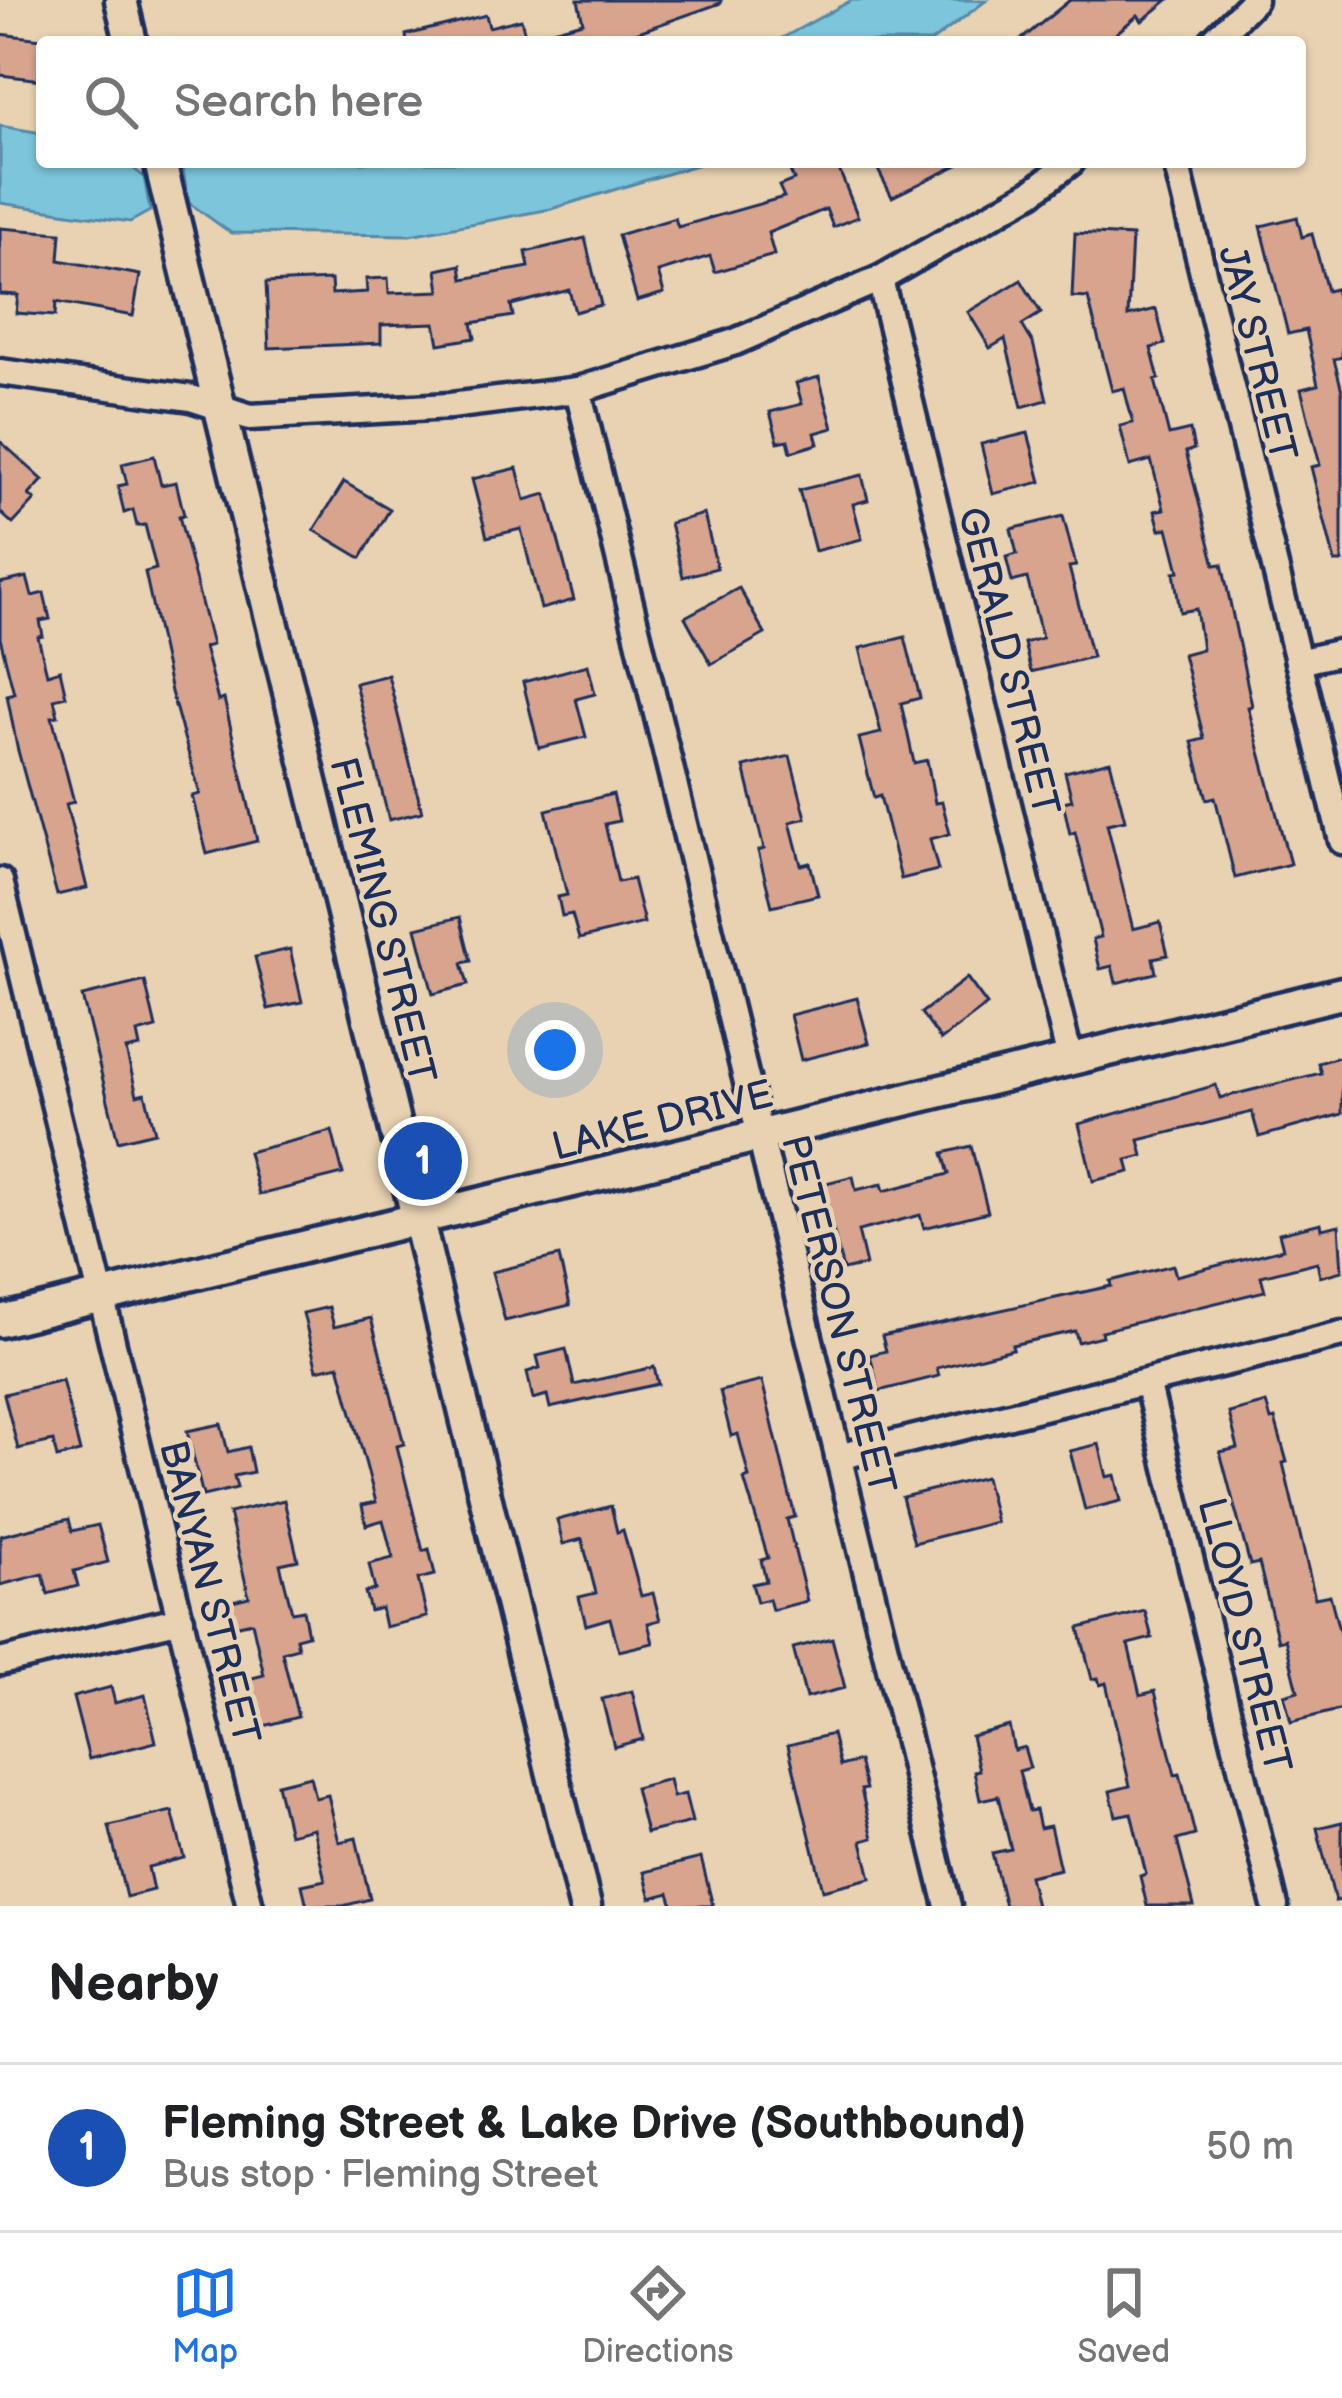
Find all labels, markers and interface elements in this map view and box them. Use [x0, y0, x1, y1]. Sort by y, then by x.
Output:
search box [36, 36, 1306, 168]
icon: search [78, 69, 144, 135]
text: Search here [174, 75, 423, 130]
street label: JAY STREET [1207, 241, 1306, 466]
street label: GERALD STREET [947, 503, 1069, 821]
street label: FLEMING STREET [318, 753, 445, 1089]
your location [525, 1020, 585, 1080]
street label: LAKE DRIVE [547, 1071, 778, 1172]
pin: 1 [384, 1116, 462, 1206]
street label: PETERSON STREET [770, 1130, 905, 1499]
street label: BANYAN STREET [148, 1436, 269, 1749]
street label: LLOYD STREET [1187, 1493, 1300, 1778]
text: Nearby [48, 1954, 219, 2015]
text: Fleming Street & Lake Drive (Southbound) [162, 2097, 1026, 2152]
text: 1 [79, 2124, 95, 2171]
text: 50 m [1206, 2124, 1294, 2171]
text: Bus stop · Fleming Street [162, 2152, 598, 2199]
tab: Map [172, 2260, 238, 2372]
tab: Directions [582, 2260, 734, 2372]
tab: Saved [1077, 2260, 1170, 2372]

